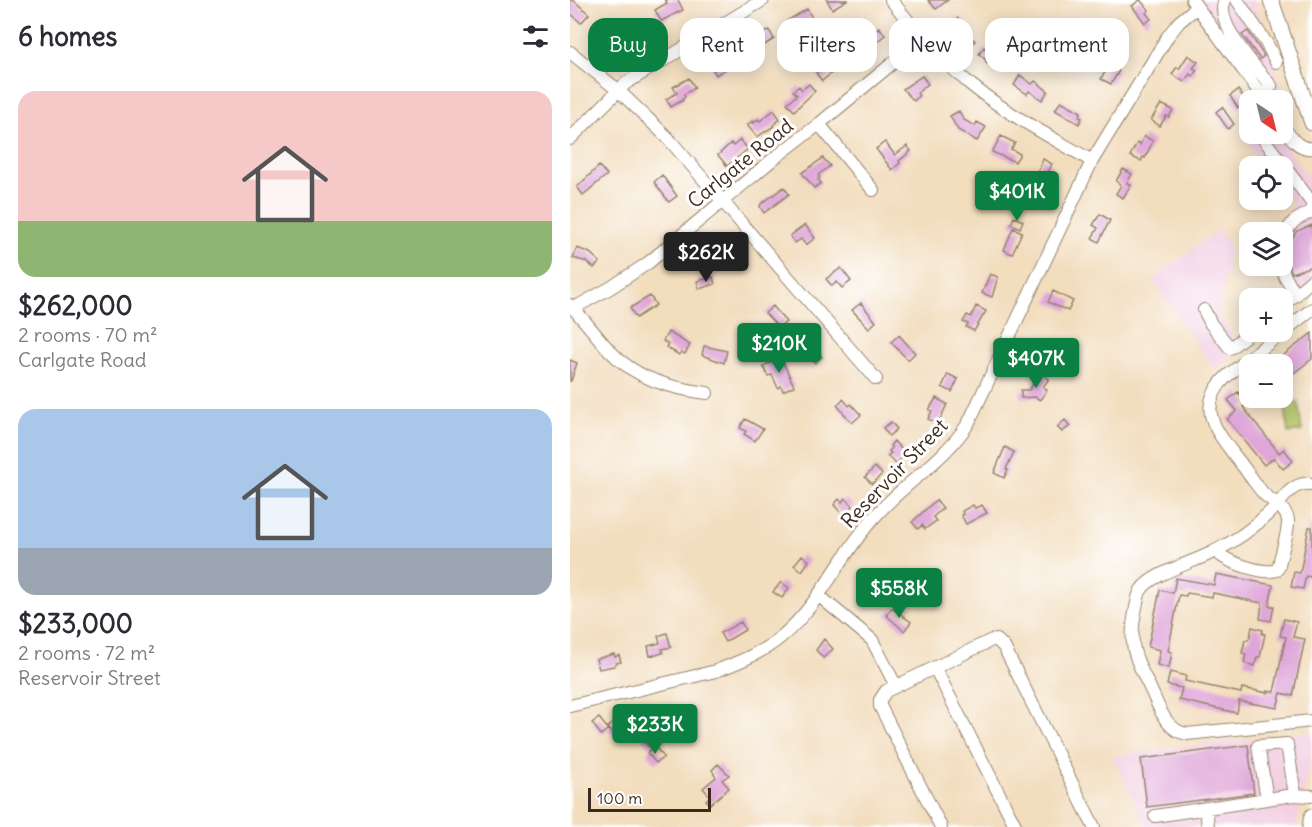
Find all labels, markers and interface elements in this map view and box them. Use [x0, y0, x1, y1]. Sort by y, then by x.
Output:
chip: Buy [588, 18, 668, 72]
chip: Rent [680, 18, 765, 72]
chip: Filters [777, 18, 877, 72]
chip: New [889, 18, 973, 72]
chip: Apartment [985, 18, 1129, 72]
text: 6 homes [18, 20, 117, 53]
icon: filters [519, 20, 552, 53]
north arrow [1239, 90, 1293, 144]
map controls [1239, 90, 1293, 408]
street label: Carlgate Road [682, 113, 798, 213]
icon: home [231, 130, 339, 238]
button: locate [1239, 156, 1293, 210]
pin: $401K [975, 171, 1059, 222]
text: $401K [989, 178, 1045, 203]
button: layers [1239, 222, 1293, 276]
pin: $262K [664, 232, 748, 283]
text: $262K [678, 239, 734, 264]
button: + [1239, 288, 1293, 342]
text: $262,000 [18, 289, 133, 322]
text: 2 rooms · 70 m² [18, 322, 158, 347]
pin: $210K [737, 323, 821, 374]
text: $210K [751, 330, 807, 355]
pin: $407K [994, 338, 1078, 389]
text: $407K [1007, 345, 1065, 370]
text: Carlgate Road [18, 347, 147, 372]
button: − [1239, 354, 1293, 408]
street label: Reservoir Street [835, 413, 953, 533]
icon: home [231, 448, 339, 556]
pin: $558K [857, 568, 941, 619]
text: $558K [870, 575, 928, 600]
text: $233,000 [18, 607, 133, 640]
text: 2 rooms · 72 m² [18, 640, 155, 665]
text: Reservoir Street [18, 665, 161, 690]
pin: $233K [613, 704, 697, 755]
text: $233K [626, 711, 684, 736]
scale bar [588, 785, 711, 812]
text: 100 m [597, 788, 642, 808]

